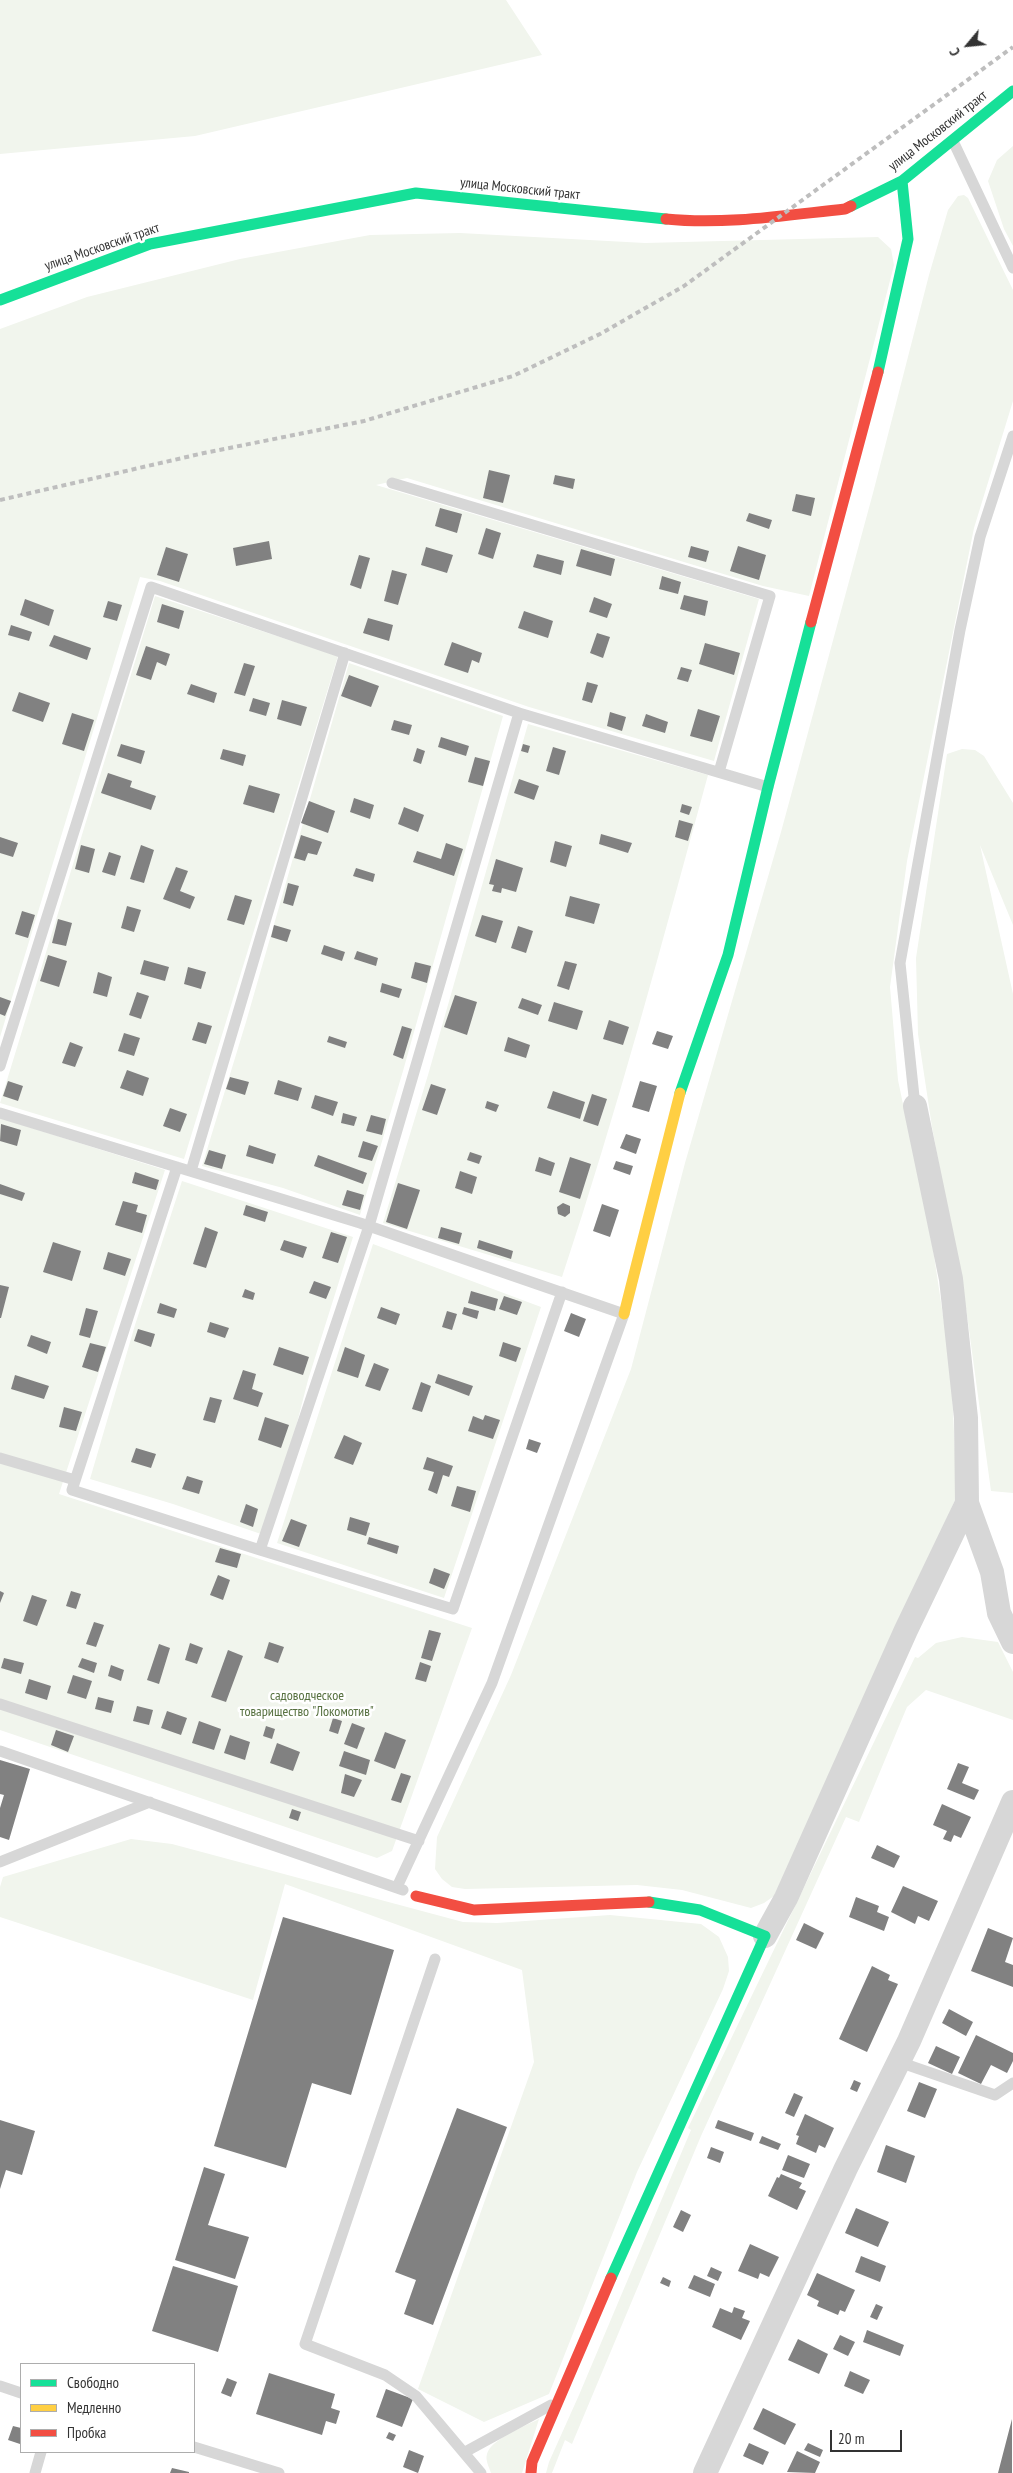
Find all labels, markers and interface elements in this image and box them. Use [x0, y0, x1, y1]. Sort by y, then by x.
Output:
north arrow [943, 20, 993, 70]
text: С [945, 45, 964, 59]
street label: улица Московский тракт [885, 87, 991, 175]
street label: улица Московский тракт [459, 174, 581, 204]
street label: улица Московский тракт [42, 219, 162, 275]
park label: садоводческое товарищество "Локомотив" [240, 1688, 374, 1720]
legend [20, 2363, 195, 2453]
text: Свободно [67, 2373, 119, 2392]
text: Медленно [67, 2398, 121, 2417]
scale bar [833, 2420, 906, 2452]
text: Пробка [67, 2423, 106, 2442]
text: 20 m [838, 2429, 864, 2448]

